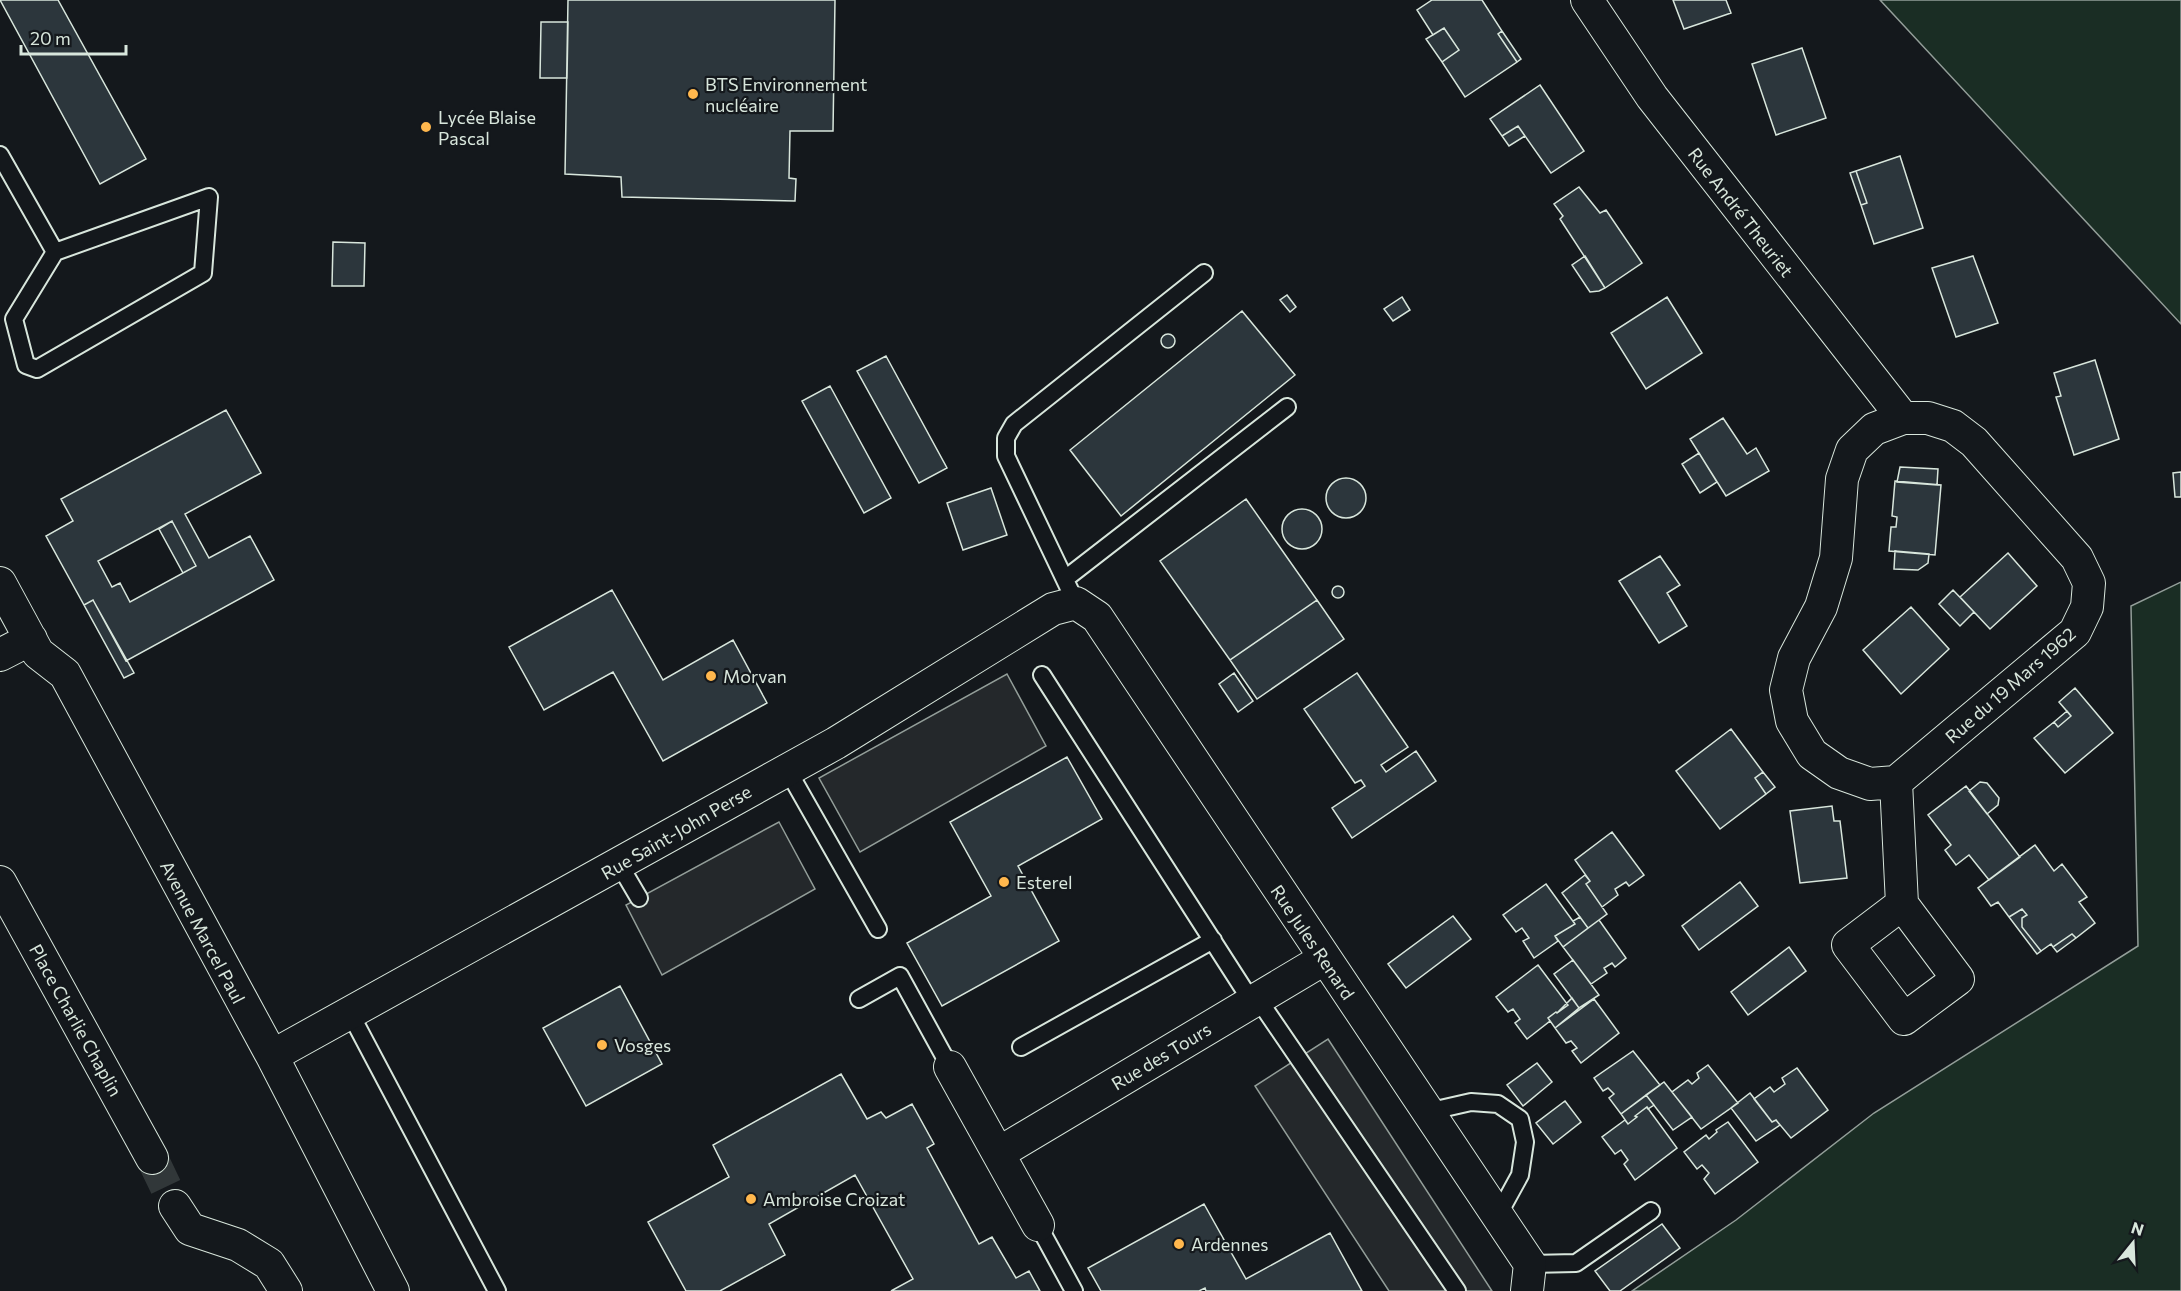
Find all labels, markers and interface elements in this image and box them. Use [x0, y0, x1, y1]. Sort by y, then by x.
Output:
scale bar [21, 18, 126, 56]
text: 20 m [30, 27, 71, 49]
place label: BTS Environnement nucléaire [705, 73, 867, 116]
marker: BTS Environnement nucléaire [686, 87, 700, 101]
place label: Lycée Blaise Pascal [438, 106, 536, 149]
marker: Lycée Blaise Pascal [419, 120, 433, 134]
street label: Rue André Theuriet [1684, 143, 1798, 281]
street label: Rue du 19 Mars 1962 [1940, 622, 2080, 748]
place label: Morvan [723, 665, 787, 687]
marker: Morvan [704, 669, 718, 683]
street label: Rue Saint-John Perse [597, 780, 755, 884]
street label: Avenue Marcel Paul [156, 857, 250, 1007]
place label: Esterel [1016, 871, 1072, 893]
marker: Esterel [997, 875, 1011, 889]
street label: Rue Jules Renard [1266, 880, 1360, 1004]
street label: Place Charlie Chaplin [25, 940, 127, 1100]
street label: Rue des Tours [1107, 1018, 1215, 1094]
place label: Vosges [614, 1034, 671, 1056]
marker: Vosges [595, 1038, 609, 1052]
place label: Ambroise Croizat [763, 1188, 906, 1210]
marker: Ambroise Croizat [744, 1192, 758, 1206]
north arrow [2103, 1213, 2163, 1273]
text: N [2129, 1217, 2146, 1239]
place label: Ardennes [1191, 1233, 1269, 1255]
marker: Ardennes [1172, 1237, 1186, 1251]

